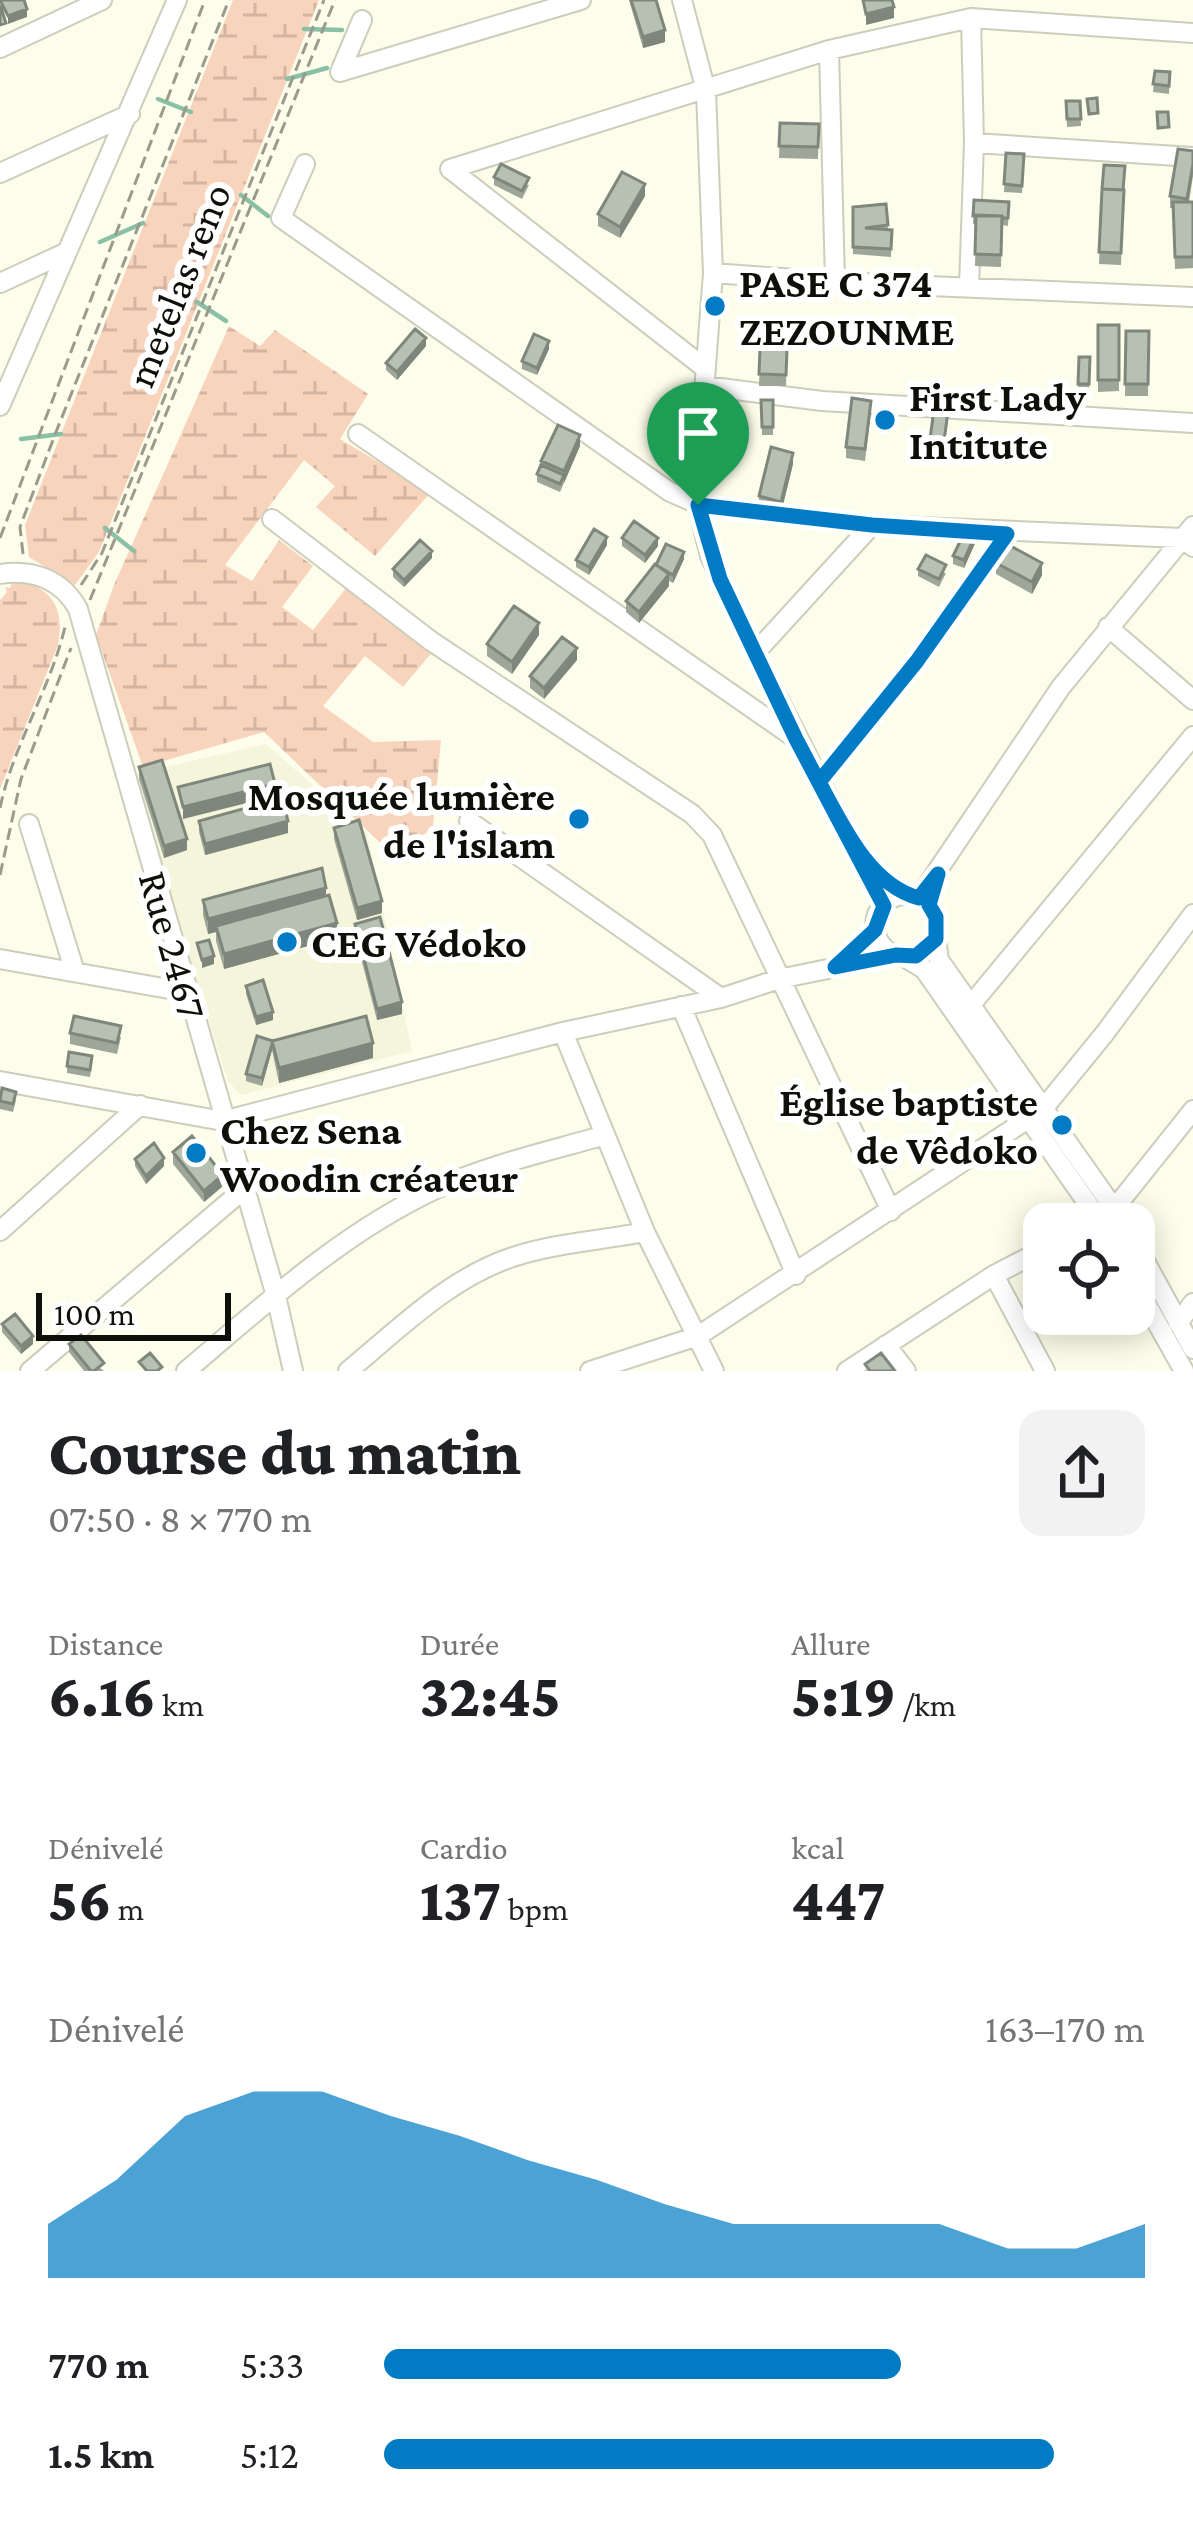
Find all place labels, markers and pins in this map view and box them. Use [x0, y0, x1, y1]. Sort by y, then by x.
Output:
place label: PASE C 374 ZEZOUNME [739, 259, 954, 354]
marker: PASE C 374 ZEZOUNME [702, 293, 728, 319]
place label: First Lady Intitute [909, 373, 1086, 468]
pin [647, 382, 749, 505]
marker: First Lady Intitute [872, 407, 898, 433]
place label: Mosquée lumière de l'islam [247, 772, 555, 867]
marker: Mosquée lumière de l'islam [566, 806, 592, 832]
place label: CEG Védoko [311, 919, 527, 966]
marker: CEG Védoko [274, 929, 300, 955]
place label: Église baptiste de Vêdoko [779, 1078, 1038, 1173]
place label: Chez Sena Woodin créateur [219, 1106, 518, 1201]
marker: Église baptiste de Vêdoko [1049, 1112, 1075, 1138]
marker: Chez Sena Woodin créateur [183, 1140, 209, 1166]

